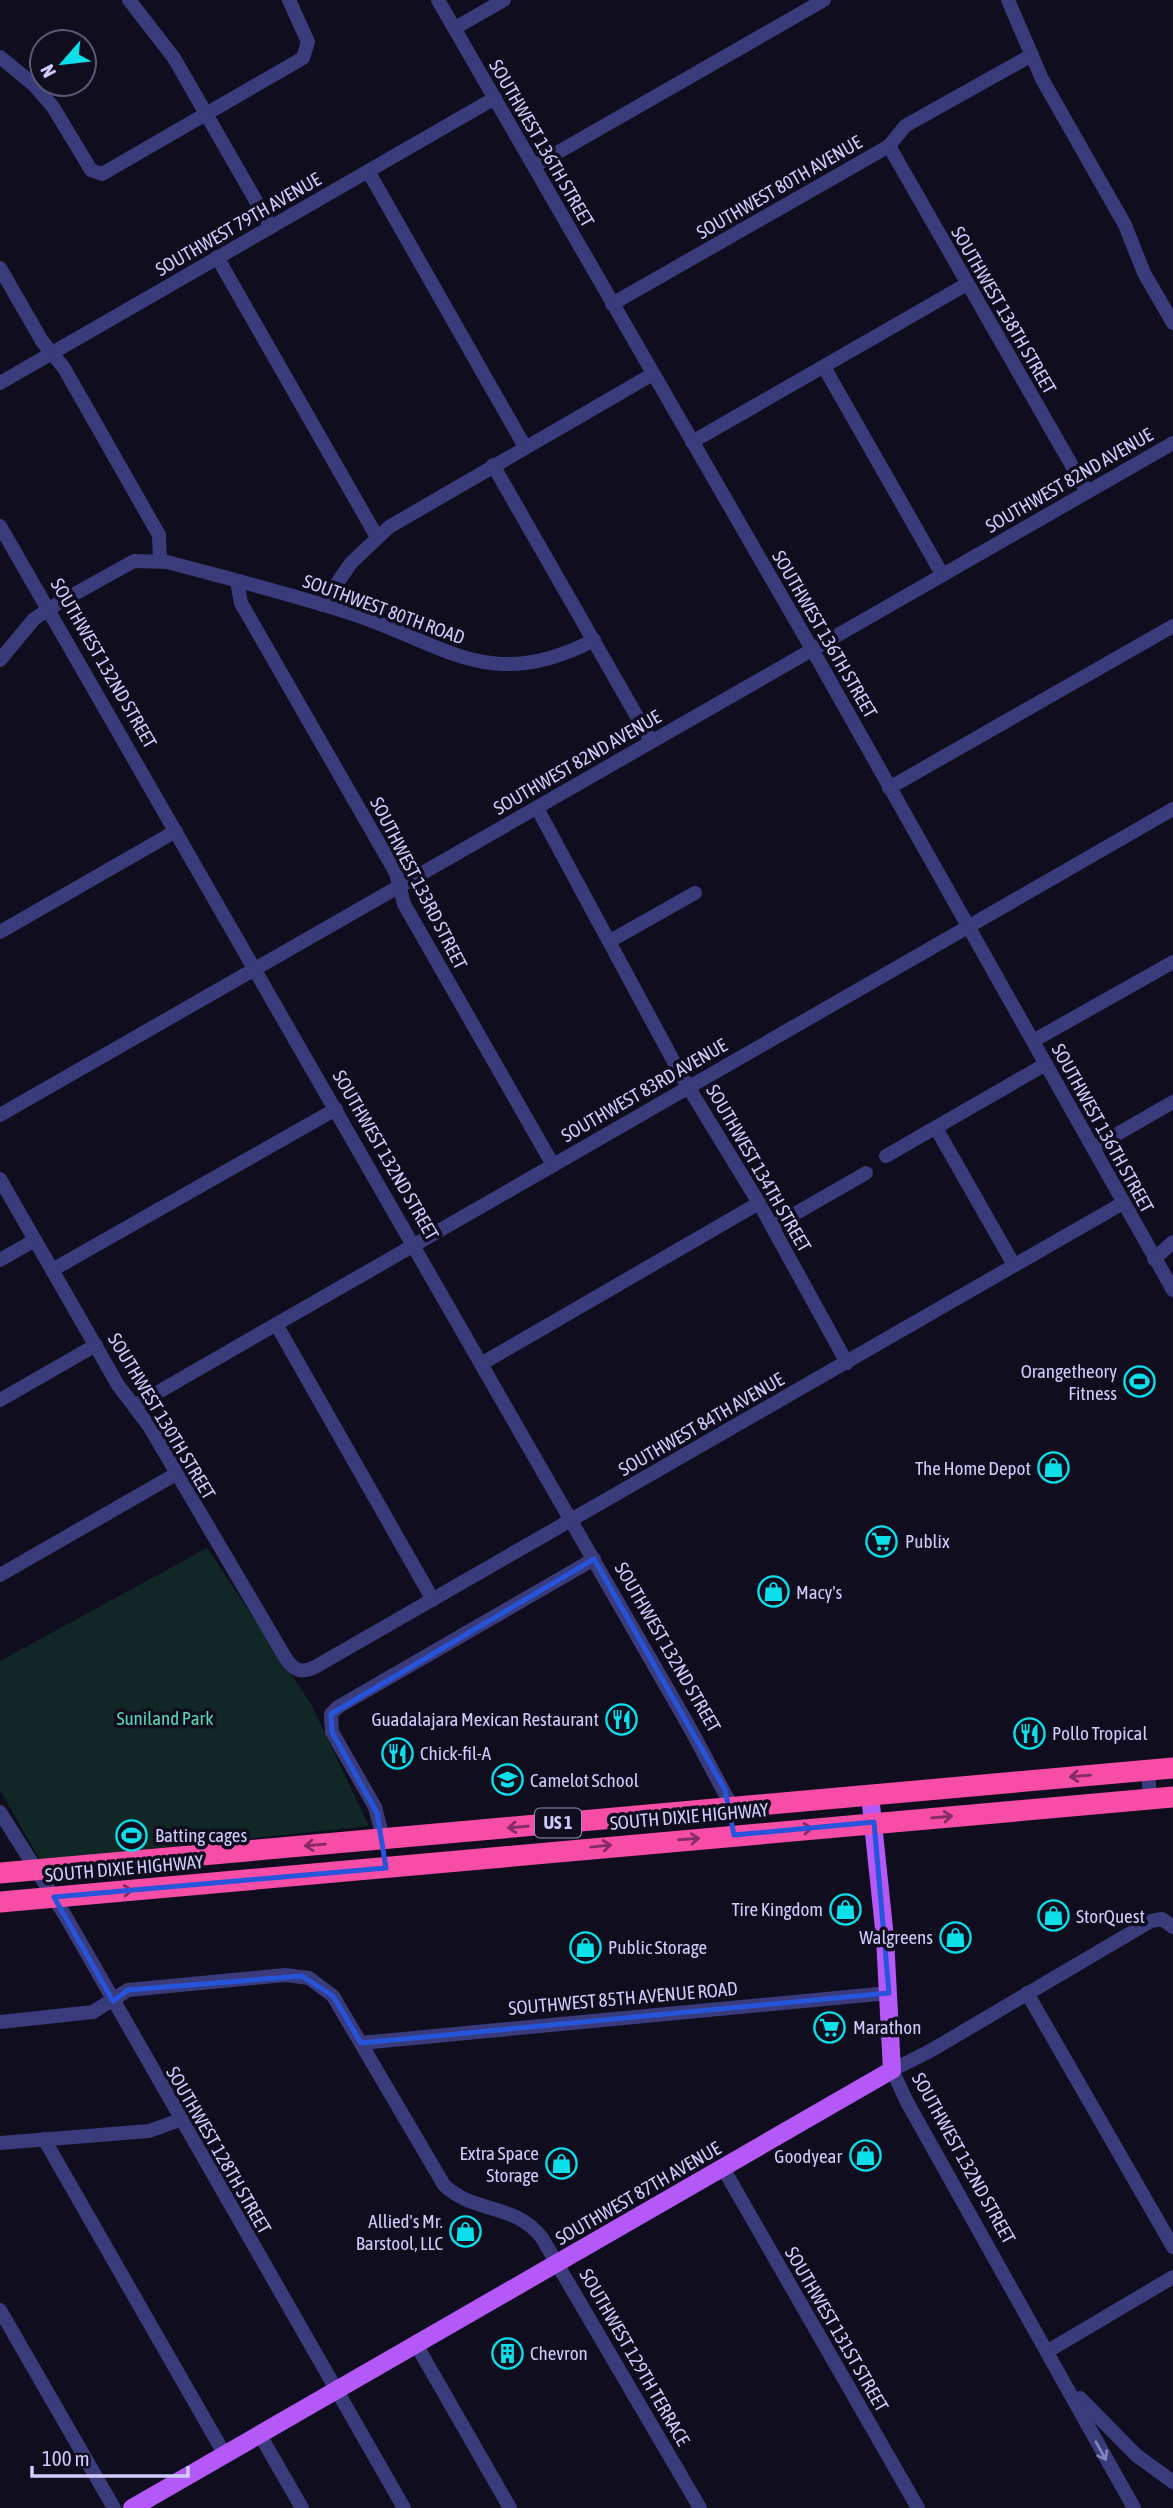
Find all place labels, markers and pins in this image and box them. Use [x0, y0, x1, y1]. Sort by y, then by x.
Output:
place label: Orangetheory Fitness [1021, 1360, 1117, 1404]
sports icon: Orangetheory Fitness [1123, 1365, 1157, 1399]
shop icon: The Home Depot [1037, 1451, 1071, 1485]
place label: The Home Depot [915, 1457, 1031, 1479]
supermarket icon: Publix [865, 1524, 899, 1558]
place label: Publix [905, 1530, 950, 1552]
shop icon: Macy's [756, 1575, 790, 1609]
place label: Macy's [796, 1581, 843, 1603]
restaurant icon: Guadalajara Mexican Restaurant [605, 1702, 639, 1736]
place label: Guadalajara Mexican Restaurant [371, 1708, 599, 1730]
restaurant icon: Pollo Tropical [1012, 1716, 1046, 1750]
place label: Pollo Tropical [1052, 1722, 1147, 1744]
restaurant icon: Chick-fil-A [380, 1736, 414, 1770]
place label: Chick-fil-A [420, 1742, 492, 1764]
school or university icon: Camelot School [490, 1763, 524, 1797]
place label: Camelot School [530, 1769, 639, 1791]
sports icon: Batting cages [115, 1818, 149, 1852]
place label: Batting cages [155, 1824, 247, 1846]
shop icon: Tire Kingdom [829, 1892, 863, 1926]
place label: Tire Kingdom [732, 1898, 823, 1920]
shop icon: StorQuest [1036, 1899, 1070, 1933]
place label: StorQuest [1076, 1905, 1145, 1927]
shop icon: Walgreens [939, 1920, 973, 1954]
place label: Walgreens [859, 1926, 933, 1948]
shop icon: Public Storage [568, 1930, 602, 1964]
place label: Public Storage [608, 1936, 707, 1958]
supermarket icon: Marathon [813, 2010, 847, 2044]
place label: Marathon [853, 2016, 921, 2038]
shop icon: Goodyear [848, 2139, 882, 2173]
place label: Extra Space Storage [460, 2142, 539, 2186]
place label: Goodyear [774, 2145, 842, 2167]
shop icon: Extra Space Storage [545, 2147, 579, 2181]
place label: Allied's Mr. Barstool, LLC [356, 2210, 443, 2254]
shop icon: Allied's Mr. Barstool, LLC [449, 2215, 483, 2249]
building icon: Chevron [490, 2336, 524, 2370]
place label: Chevron [530, 2342, 588, 2364]

